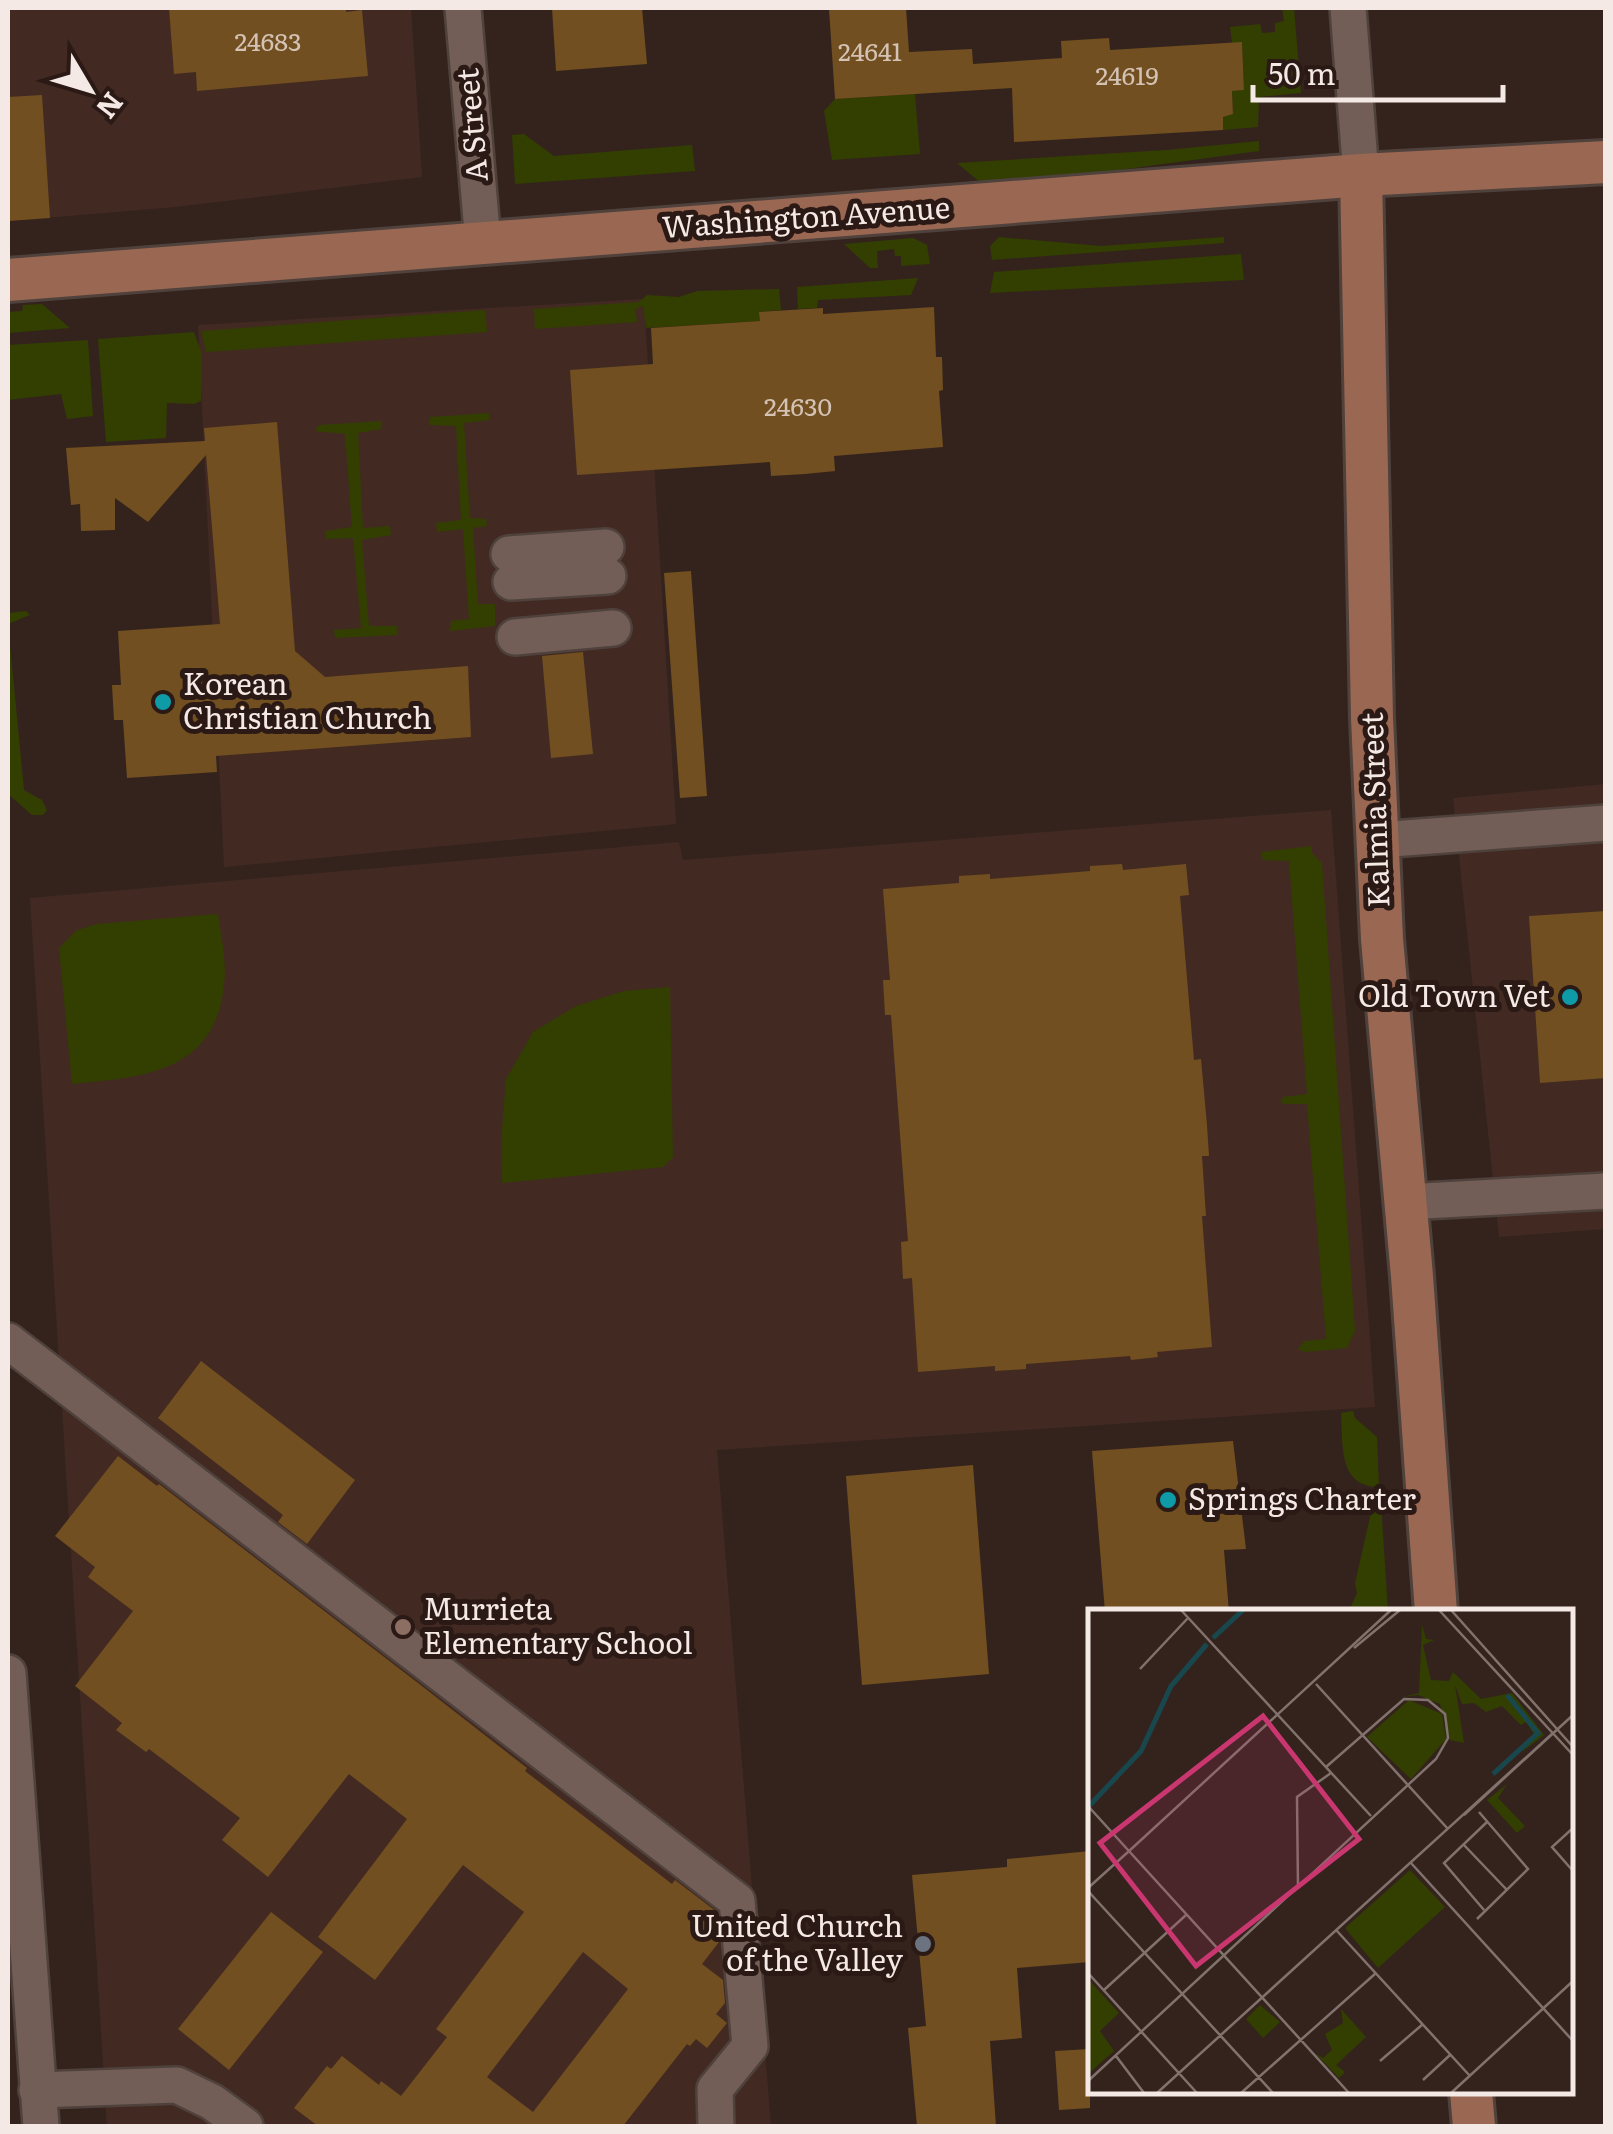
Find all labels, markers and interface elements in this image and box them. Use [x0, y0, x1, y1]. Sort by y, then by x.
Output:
house number: 24683 [234, 22, 302, 59]
house number: 24641 [838, 32, 902, 69]
north arrow [40, 40, 140, 140]
scale bar [1253, 40, 1503, 102]
text: 50 m [1268, 50, 1336, 94]
house number: 24619 [1095, 56, 1159, 93]
street label: A Street [443, 67, 497, 184]
text: N [87, 84, 135, 129]
street label: Washington Avenue [660, 183, 951, 247]
house number: 24630 [764, 387, 832, 424]
place label: Korean Christian Church [183, 660, 432, 738]
marker: Korean Christian Church [152, 691, 174, 713]
street label: Kalmia Street [1348, 712, 1398, 908]
place label: Old Town Vet [1358, 972, 1550, 1016]
marker: Old Town Vet [1559, 986, 1581, 1008]
place label: Springs Charter [1188, 1475, 1416, 1519]
marker: Springs Charter [1157, 1489, 1179, 1511]
place label: Murrieta Elementary School [423, 1585, 692, 1663]
inset map [1088, 1609, 1573, 2094]
marker: Murrieta Elementary School [392, 1616, 414, 1638]
place label: United Church of the Valley [691, 1902, 904, 1980]
marker: United Church of the Valley [912, 1933, 934, 1955]

